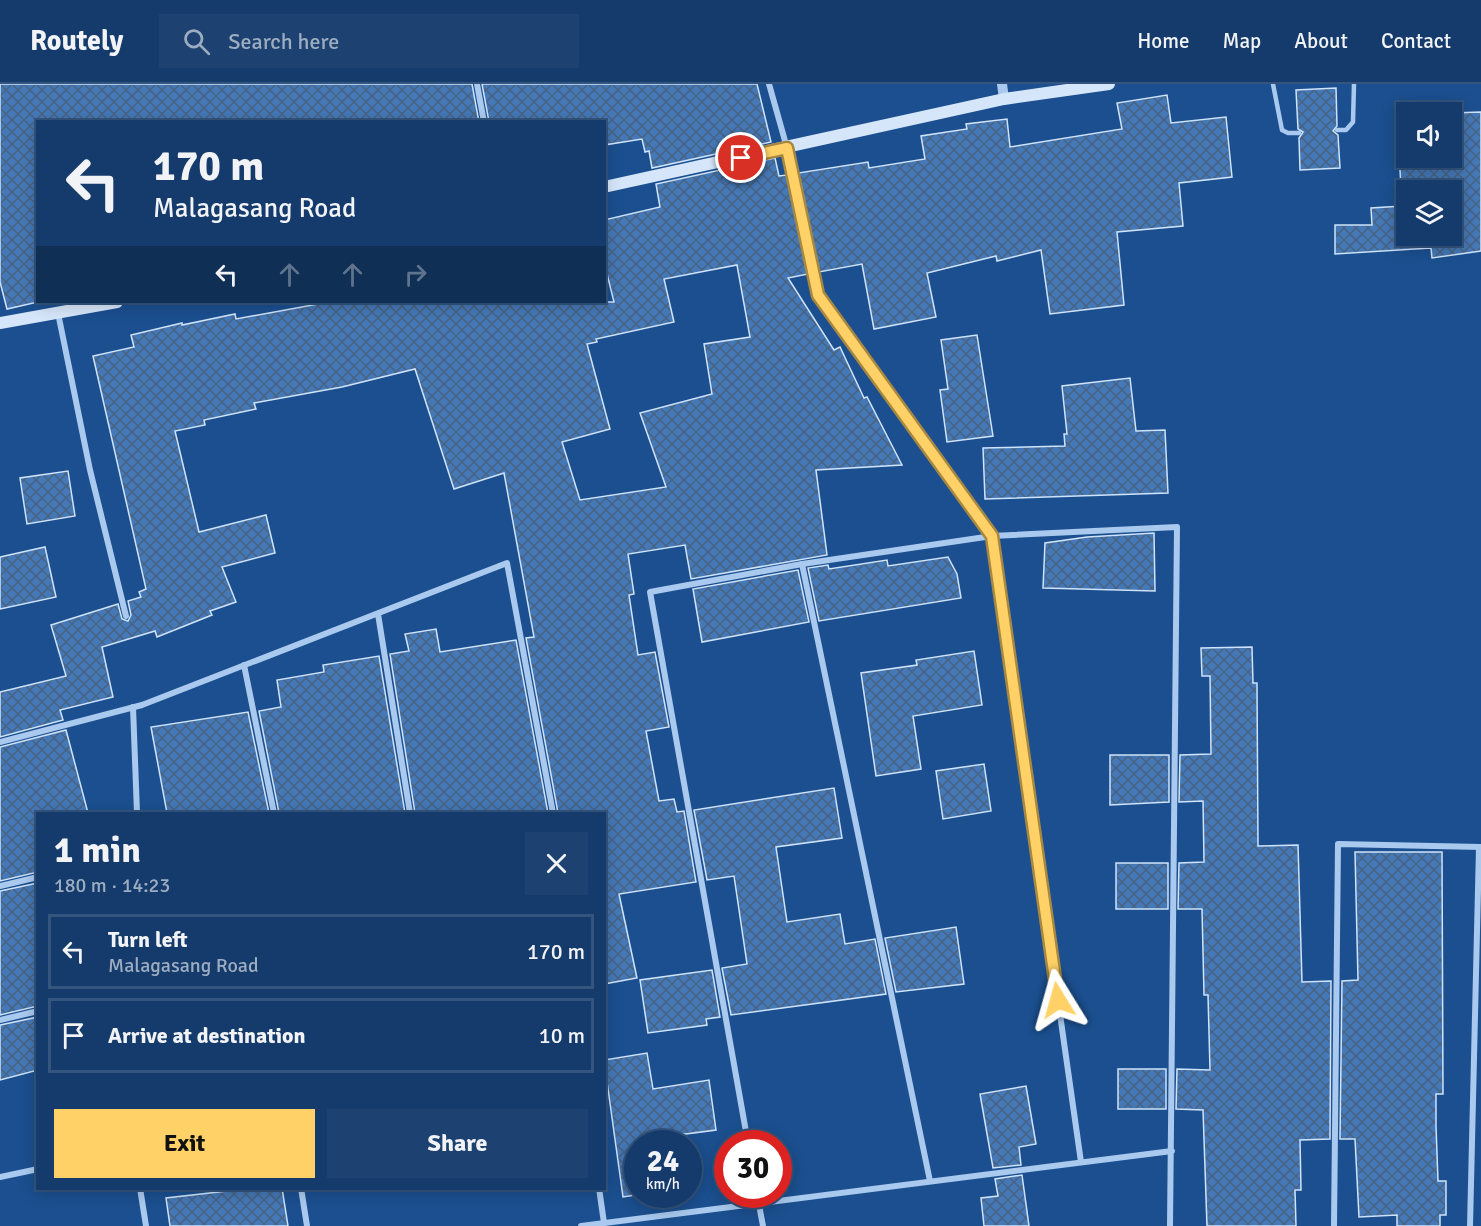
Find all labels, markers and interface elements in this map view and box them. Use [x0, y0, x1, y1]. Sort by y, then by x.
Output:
search box [159, 14, 579, 68]
text: Routely [30, 24, 123, 58]
icon: search [180, 25, 213, 58]
text: Search here [228, 28, 339, 55]
text: Home [1137, 28, 1190, 54]
text: Map [1223, 28, 1261, 54]
text: About [1294, 28, 1348, 54]
text: Contact [1381, 28, 1451, 54]
map controls [1396, 102, 1462, 246]
button: sound [1396, 102, 1462, 168]
pin [715, 132, 766, 183]
text: 170 m [153, 141, 264, 192]
icon: arrive [724, 141, 757, 174]
icon: left [54, 144, 132, 222]
button: layers [1396, 180, 1462, 246]
text: Malagasang Road [153, 192, 356, 225]
icon: left [210, 258, 243, 291]
icon: ahead [273, 258, 306, 291]
icon: ahead [336, 258, 369, 291]
icon: right [399, 258, 432, 291]
text: 1 min [54, 828, 141, 873]
button: close [525, 832, 588, 895]
text: 180 m · 14:23 [54, 873, 170, 898]
text: Turn left [108, 926, 188, 953]
icon: left [57, 935, 90, 968]
text: 170 m [527, 938, 585, 965]
text: Malagasang Road [108, 953, 259, 978]
position arrow [1026, 968, 1090, 1032]
icon: arrive [57, 1019, 90, 1052]
text: Arrive at destination [108, 1022, 305, 1049]
text: 10 m [539, 1022, 585, 1049]
button: Exit [54, 1109, 315, 1178]
button: Share [327, 1109, 588, 1178]
speed limit sign: 30 [714, 1130, 792, 1208]
text: 24 [647, 1143, 679, 1180]
text: km/h [646, 1175, 680, 1193]

